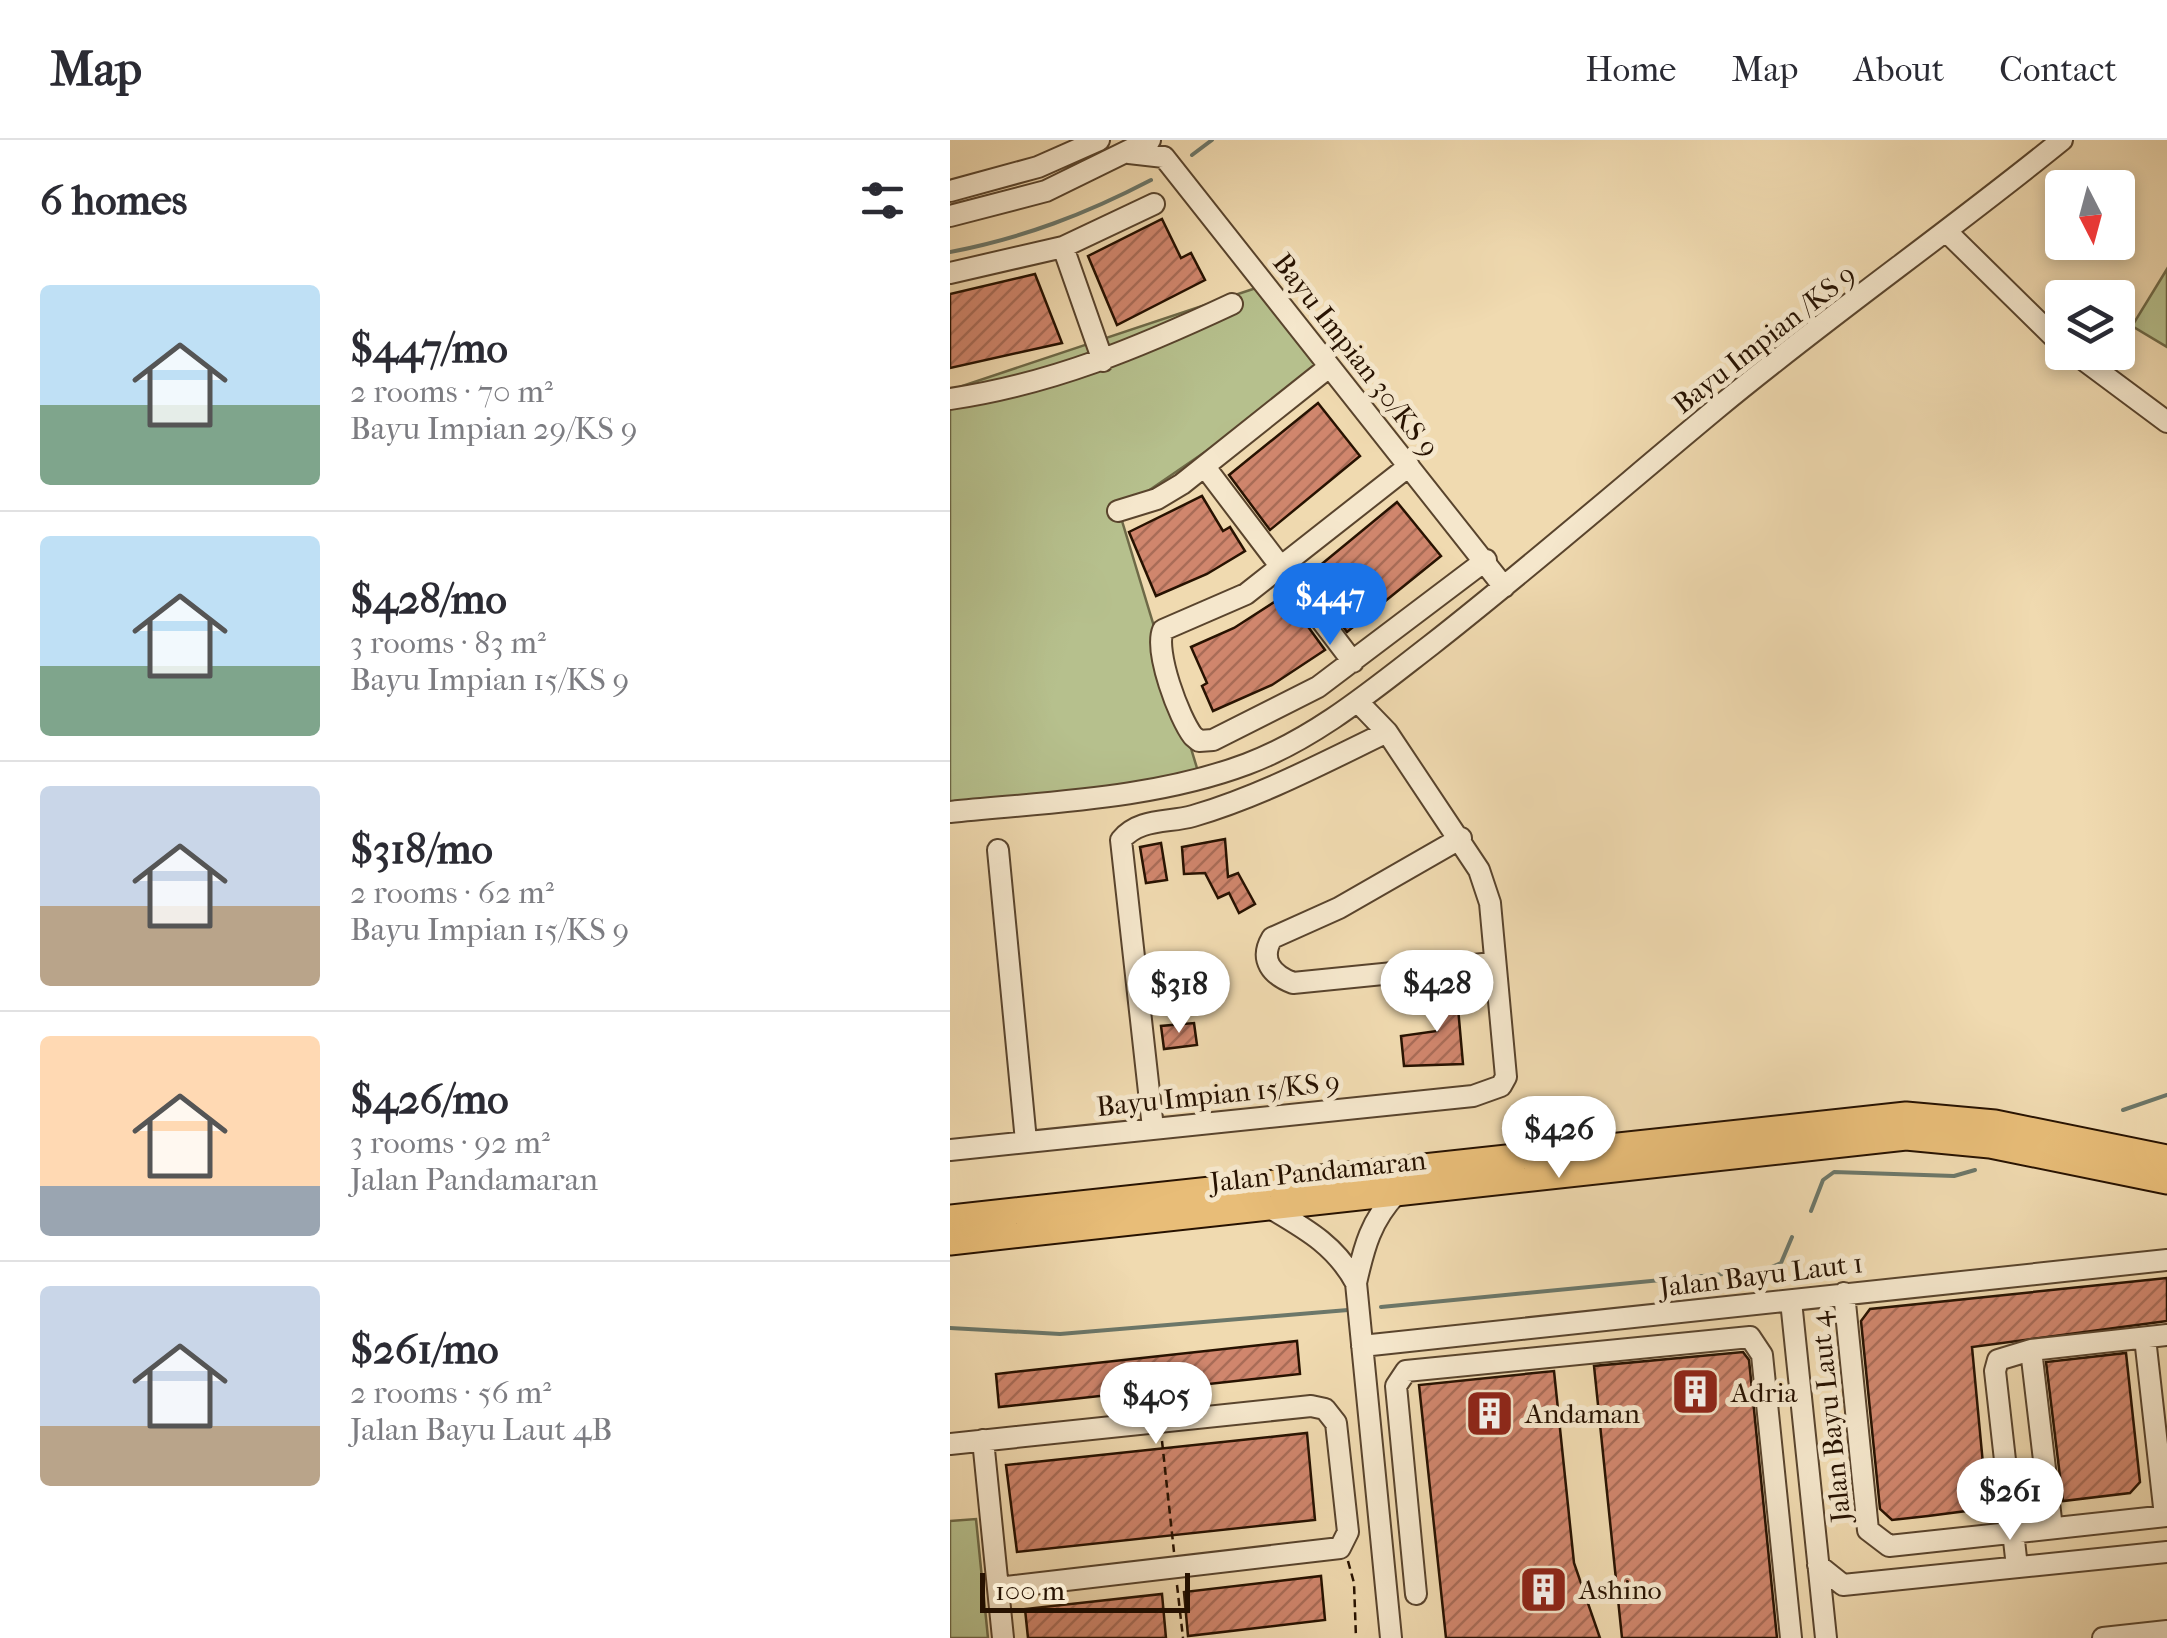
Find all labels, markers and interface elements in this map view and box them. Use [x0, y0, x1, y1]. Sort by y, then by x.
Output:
text: Map [50, 41, 142, 97]
text: Home [1585, 49, 1676, 90]
text: Map [1731, 49, 1799, 90]
text: About [1854, 49, 1944, 90]
text: Contact [1999, 49, 2117, 90]
north arrow [2045, 170, 2135, 260]
map controls [2045, 170, 2135, 370]
icon: filters [855, 173, 910, 228]
text: 6 homes [40, 176, 187, 225]
street label: Bayu Impian 30/KS 9 [1266, 247, 1446, 463]
street label: Bayu Impian /KS 9 [1666, 258, 1862, 420]
button: layers [2045, 280, 2135, 370]
text: $447/mo [350, 324, 508, 373]
icon: home [120, 325, 240, 445]
text: 2 rooms · 70 m² [350, 373, 553, 410]
text: Bayu Impian 29/KS 9 [350, 410, 637, 447]
pin: $447 [1271, 563, 1389, 648]
text: $428/mo [350, 575, 507, 624]
icon: home [120, 576, 240, 696]
text: $447 [1295, 577, 1365, 614]
text: 3 rooms · 83 m² [350, 624, 546, 661]
text: Bayu Impian 15/KS 9 [350, 661, 629, 698]
text: $318/mo [350, 825, 493, 874]
icon: home [120, 826, 240, 946]
text: 2 rooms · 62 m² [350, 874, 554, 911]
text: Bayu Impian 15/KS 9 [350, 911, 629, 948]
pin: $428 [1378, 950, 1496, 1035]
pin: $318 [1120, 951, 1238, 1036]
text: $428 [1402, 964, 1472, 1001]
text: $318 [1150, 965, 1208, 1002]
street label: Bayu Impian 15/KS 9 [1095, 1065, 1341, 1123]
text: $426/mo [350, 1075, 509, 1124]
icon: home [120, 1076, 240, 1196]
pin: $426 [1500, 1096, 1618, 1181]
text: $426 [1524, 1110, 1594, 1147]
text: 3 rooms · 92 m² [350, 1124, 550, 1161]
street label: Jalan Pandamaran [1206, 1143, 1428, 1199]
text: Jalan Pandamaran [350, 1161, 598, 1198]
street label: Jalan Bayu Laut 1 [1655, 1246, 1865, 1304]
street label: Jalan Bayu Laut 4 [1802, 1309, 1858, 1526]
text: $261/mo [350, 1325, 499, 1374]
icon: home [120, 1326, 240, 1446]
pin: $405 [1097, 1362, 1215, 1447]
building icon: Adria [1670, 1366, 1722, 1418]
text: 2 rooms · 56 m² [350, 1374, 551, 1411]
text: $405 [1122, 1376, 1190, 1413]
place label: Adria [1730, 1376, 1799, 1409]
building icon: Andaman [1464, 1387, 1516, 1439]
place label: Andaman [1524, 1397, 1640, 1430]
text: Jalan Bayu Laut 4B [350, 1411, 612, 1448]
pin: $261 [1951, 1458, 2069, 1543]
text: $261 [1979, 1472, 2041, 1509]
building icon: Ashino [1518, 1563, 1570, 1615]
scale bar [980, 1568, 1190, 1612]
place label: Ashino [1578, 1573, 1662, 1606]
text: 100 m [995, 1574, 1065, 1607]

